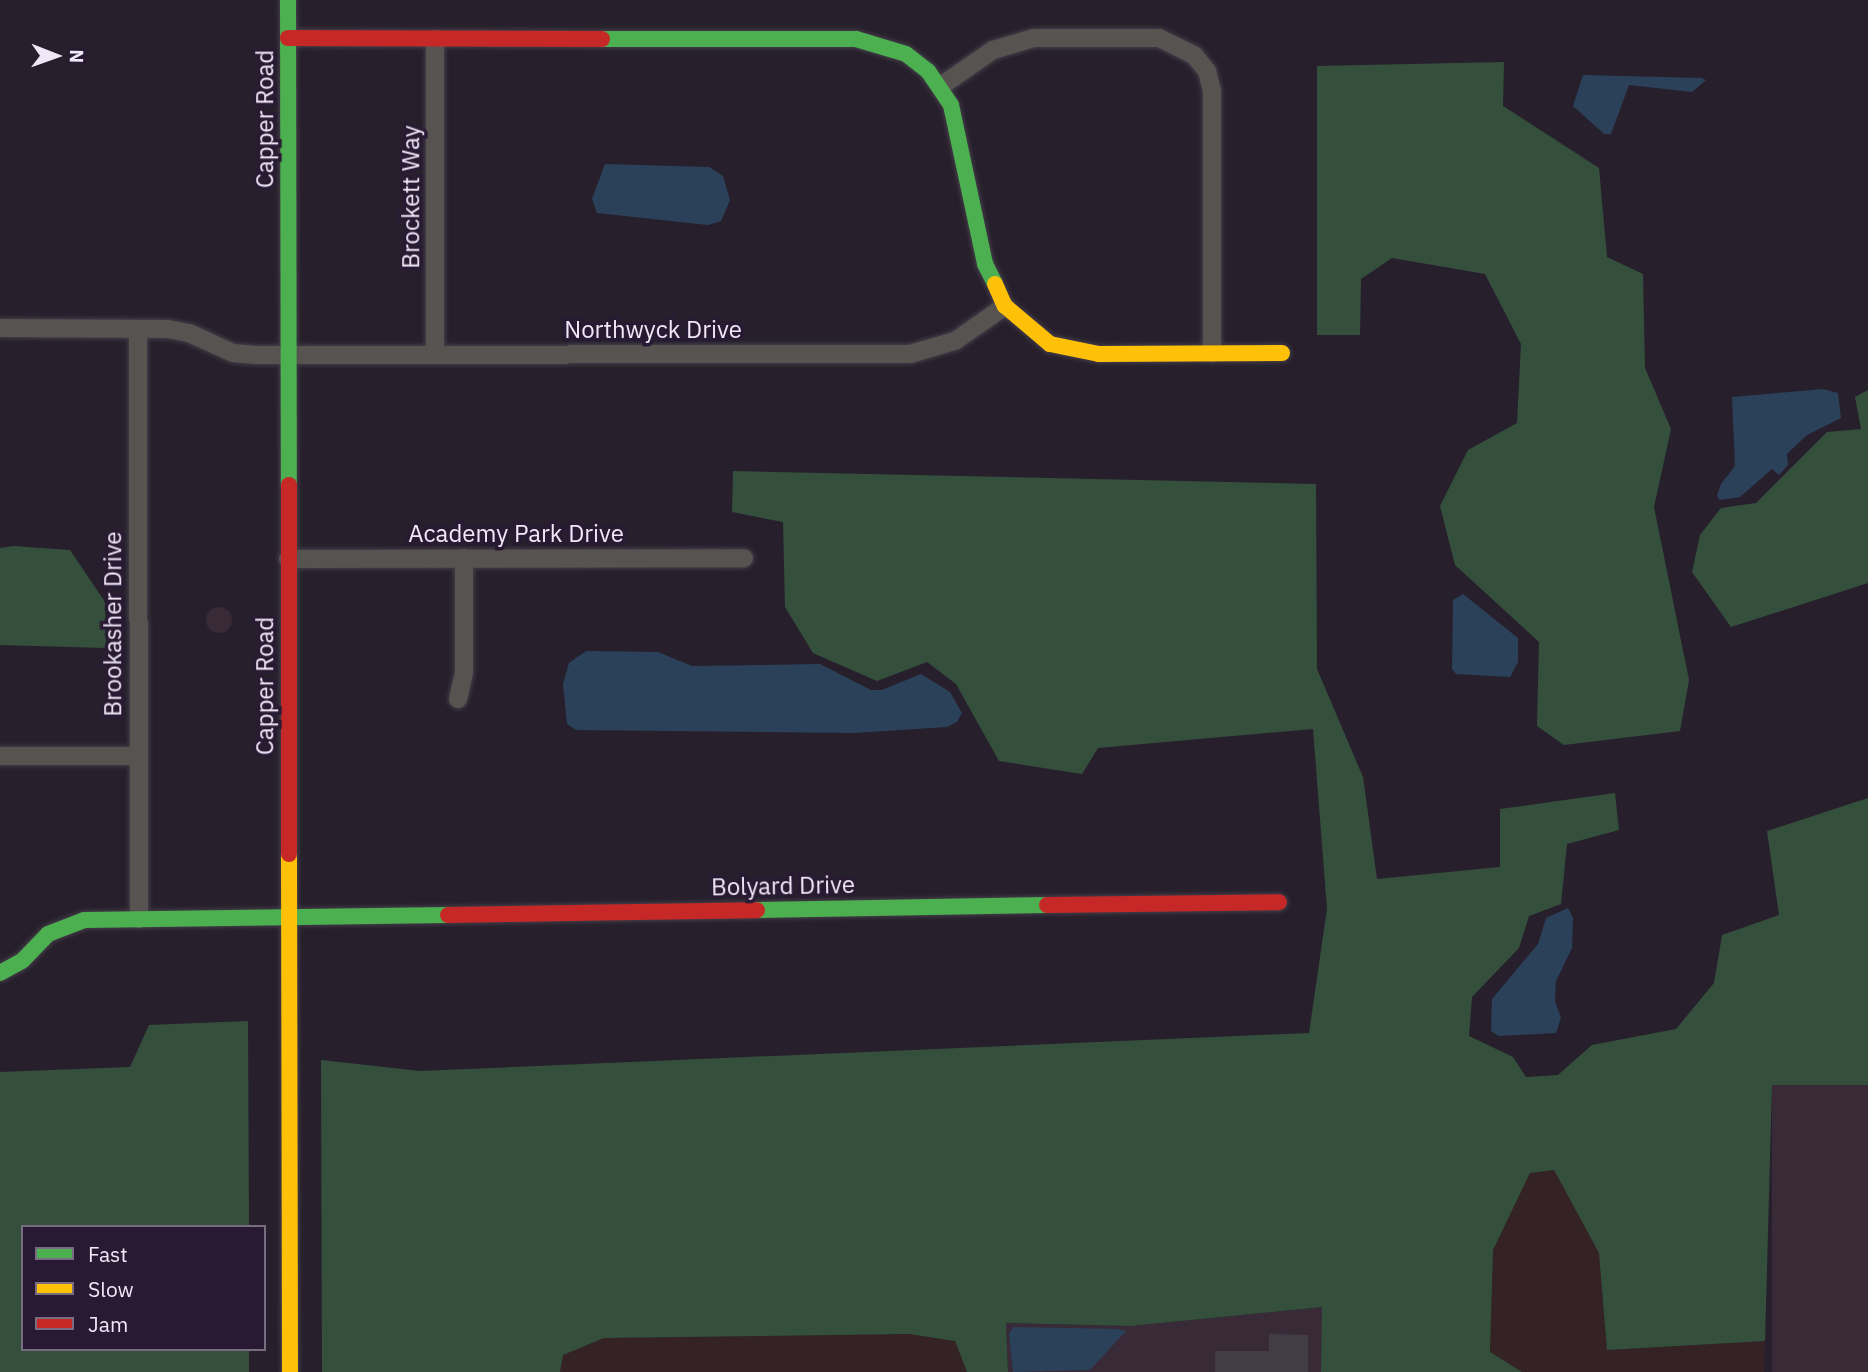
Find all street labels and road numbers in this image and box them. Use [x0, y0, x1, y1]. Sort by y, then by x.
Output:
street label: Capper Road [251, 50, 279, 188]
street label: Brockett Way [397, 125, 425, 269]
street label: Northwyck Drive [564, 316, 742, 344]
street label: Academy Park Drive [408, 520, 624, 548]
street label: Brookasher Drive [99, 531, 127, 717]
street label: Capper Road [251, 617, 279, 755]
street label: Bolyard Drive [711, 870, 855, 902]

